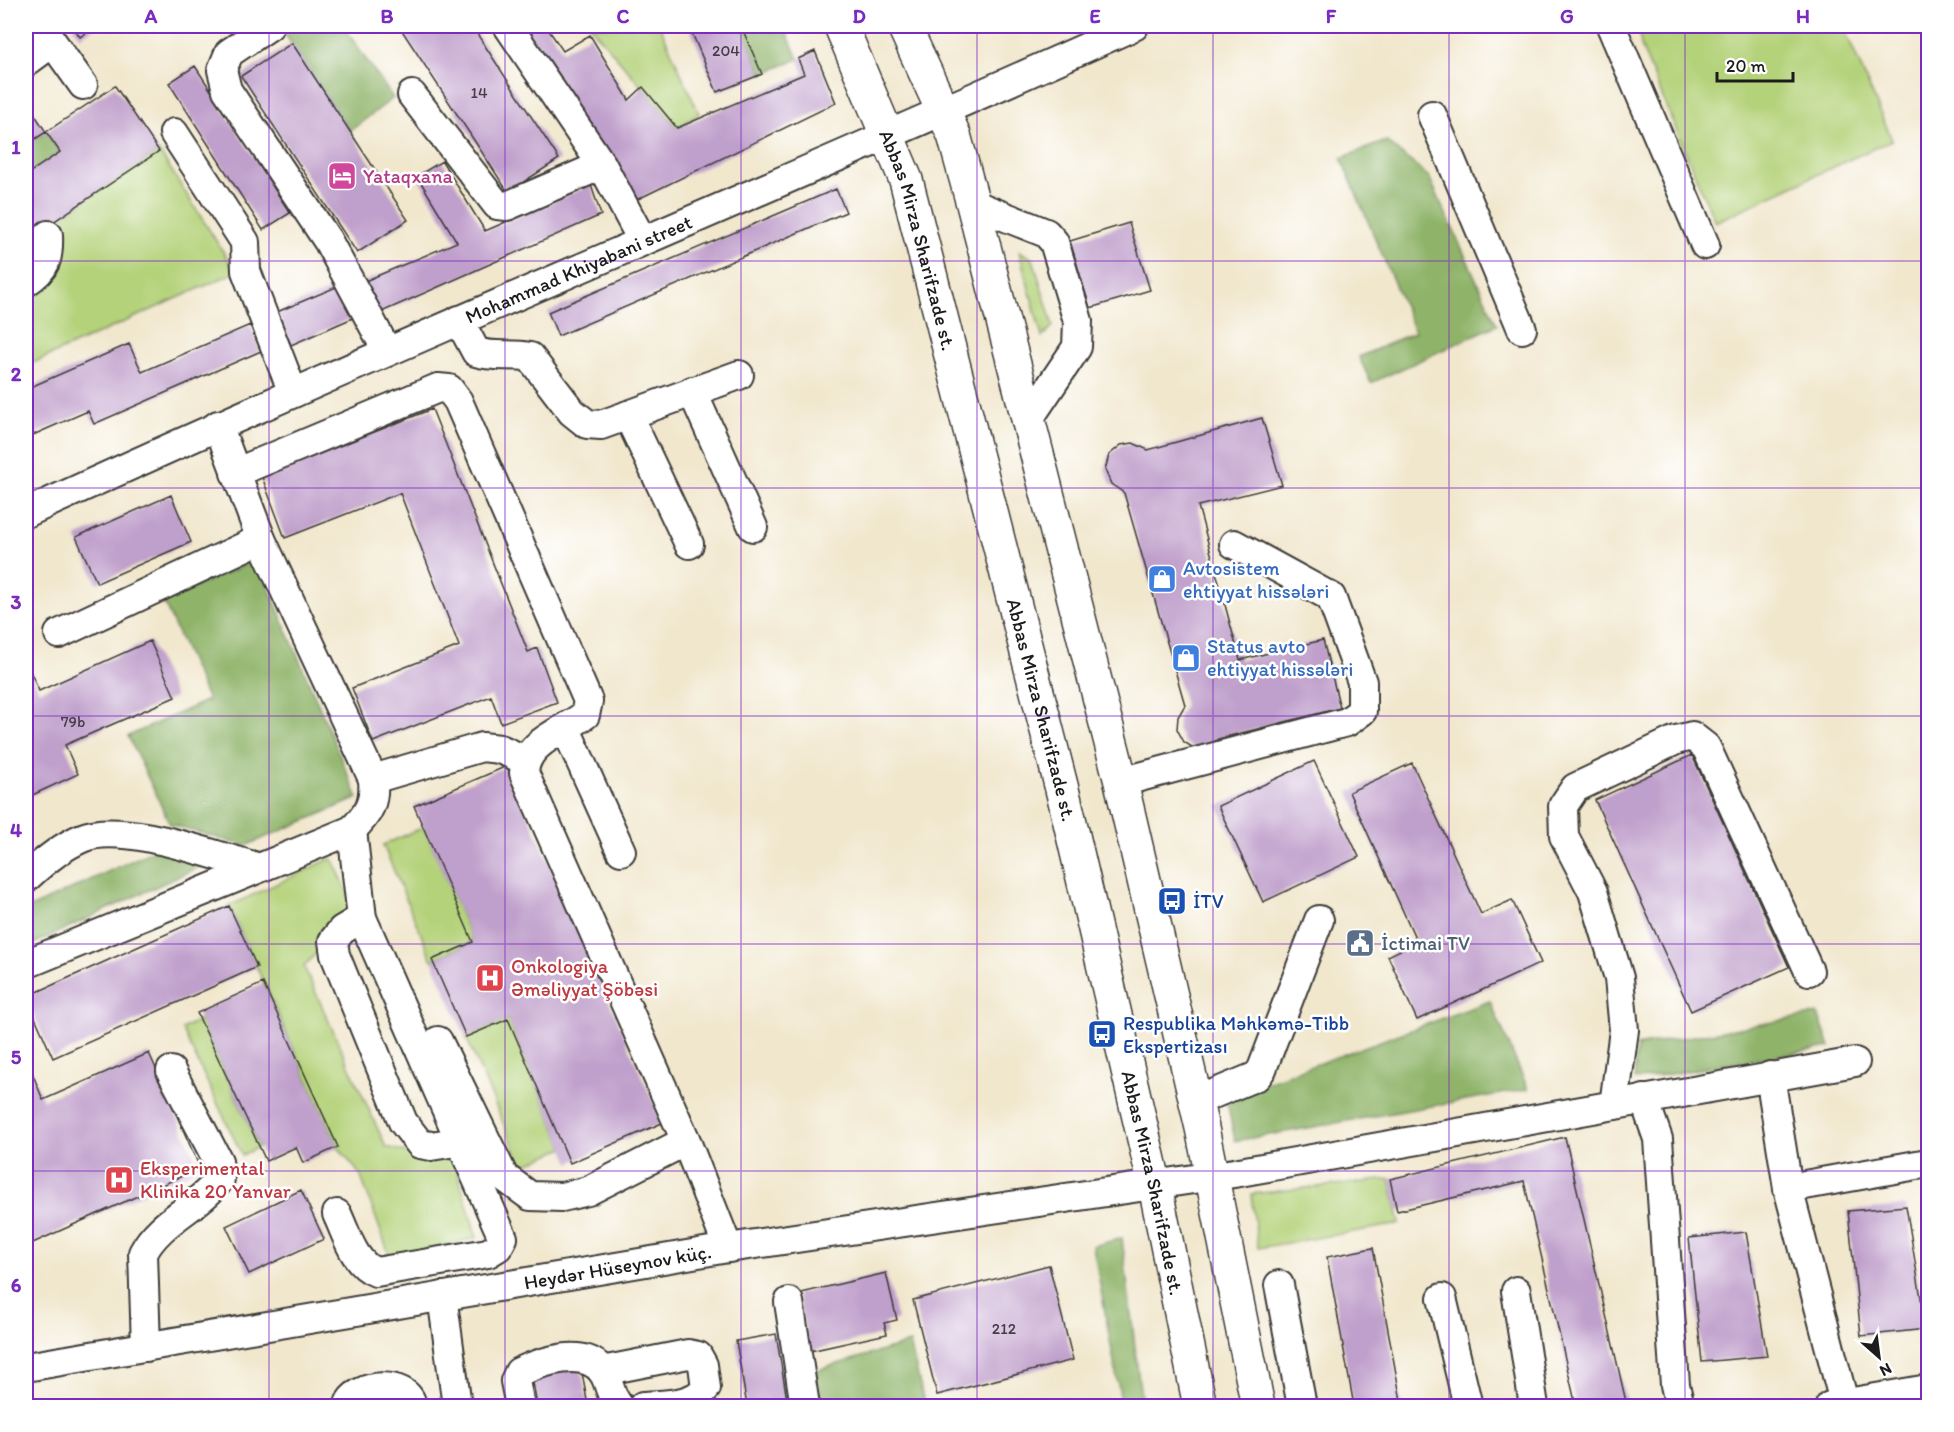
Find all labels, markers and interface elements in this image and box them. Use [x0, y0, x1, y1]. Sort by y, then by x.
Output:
text: A [144, 4, 158, 28]
text: B [381, 4, 394, 28]
text: C [617, 4, 630, 28]
text: D [852, 4, 866, 28]
text: E [1089, 4, 1101, 28]
text: F [1326, 4, 1337, 28]
text: G [1560, 4, 1574, 28]
text: H [1796, 4, 1810, 28]
house number: 204 [712, 41, 740, 60]
scale bar [1717, 45, 1794, 83]
text: 20 m [1726, 55, 1766, 77]
house number: 14 [470, 83, 488, 102]
street label: Abbas Mirza Sharifzade st. [874, 126, 961, 353]
text: 1 [11, 135, 21, 159]
hotel icon: Yataqxana [326, 160, 358, 192]
place label: Yataqxana [363, 164, 453, 188]
street label: Mohammad Khiyabani street [461, 210, 696, 329]
text: 2 [11, 362, 22, 386]
place label: Avtosistem ehtiyyat hissələri [1183, 556, 1329, 603]
shop icon: Avtosistem ehtiyyat hissələri [1146, 563, 1178, 595]
text: 3 [11, 590, 22, 614]
street label: Abbas Mirza Sharifzade st. [1002, 596, 1081, 824]
place label: Status avto ehtiyyat hissələri [1207, 634, 1353, 681]
shop icon: Status avto ehtiyyat hissələri [1170, 642, 1202, 674]
house number: 79b [61, 712, 85, 731]
text: 4 [10, 818, 22, 842]
bus stop icon: İTV [1156, 885, 1188, 917]
place label: İTV [1193, 889, 1224, 913]
public building icon: İctimai TV [1344, 927, 1376, 959]
place label: İctimai TV [1381, 931, 1470, 955]
place label: Onkologiya Əməliyyat Şöbəsi [511, 954, 658, 1001]
hospital icon: Onkologiya Əməliyyat Şöbəsi [474, 962, 506, 994]
place label: Respublika Məhkəmə-Tibb Ekspertizası [1123, 1011, 1349, 1058]
bus stop icon: Respublika Məhkəmə-Tibb Ekspertizası [1086, 1018, 1118, 1050]
text: 5 [11, 1045, 22, 1069]
street label: Abbas Mirza Sharifzade st. [1116, 1068, 1189, 1297]
place label: Eksperimental Klinika 20 Yanvar [140, 1156, 291, 1203]
hospital icon: Eksperimental Klinika 20 Yanvar [103, 1164, 135, 1196]
street label: Heydər Hüseynov küç. [522, 1239, 713, 1294]
text: 6 [11, 1273, 22, 1297]
house number: 212 [992, 1319, 1017, 1338]
north arrow [1849, 1327, 1909, 1387]
text: N [1877, 1359, 1895, 1381]

